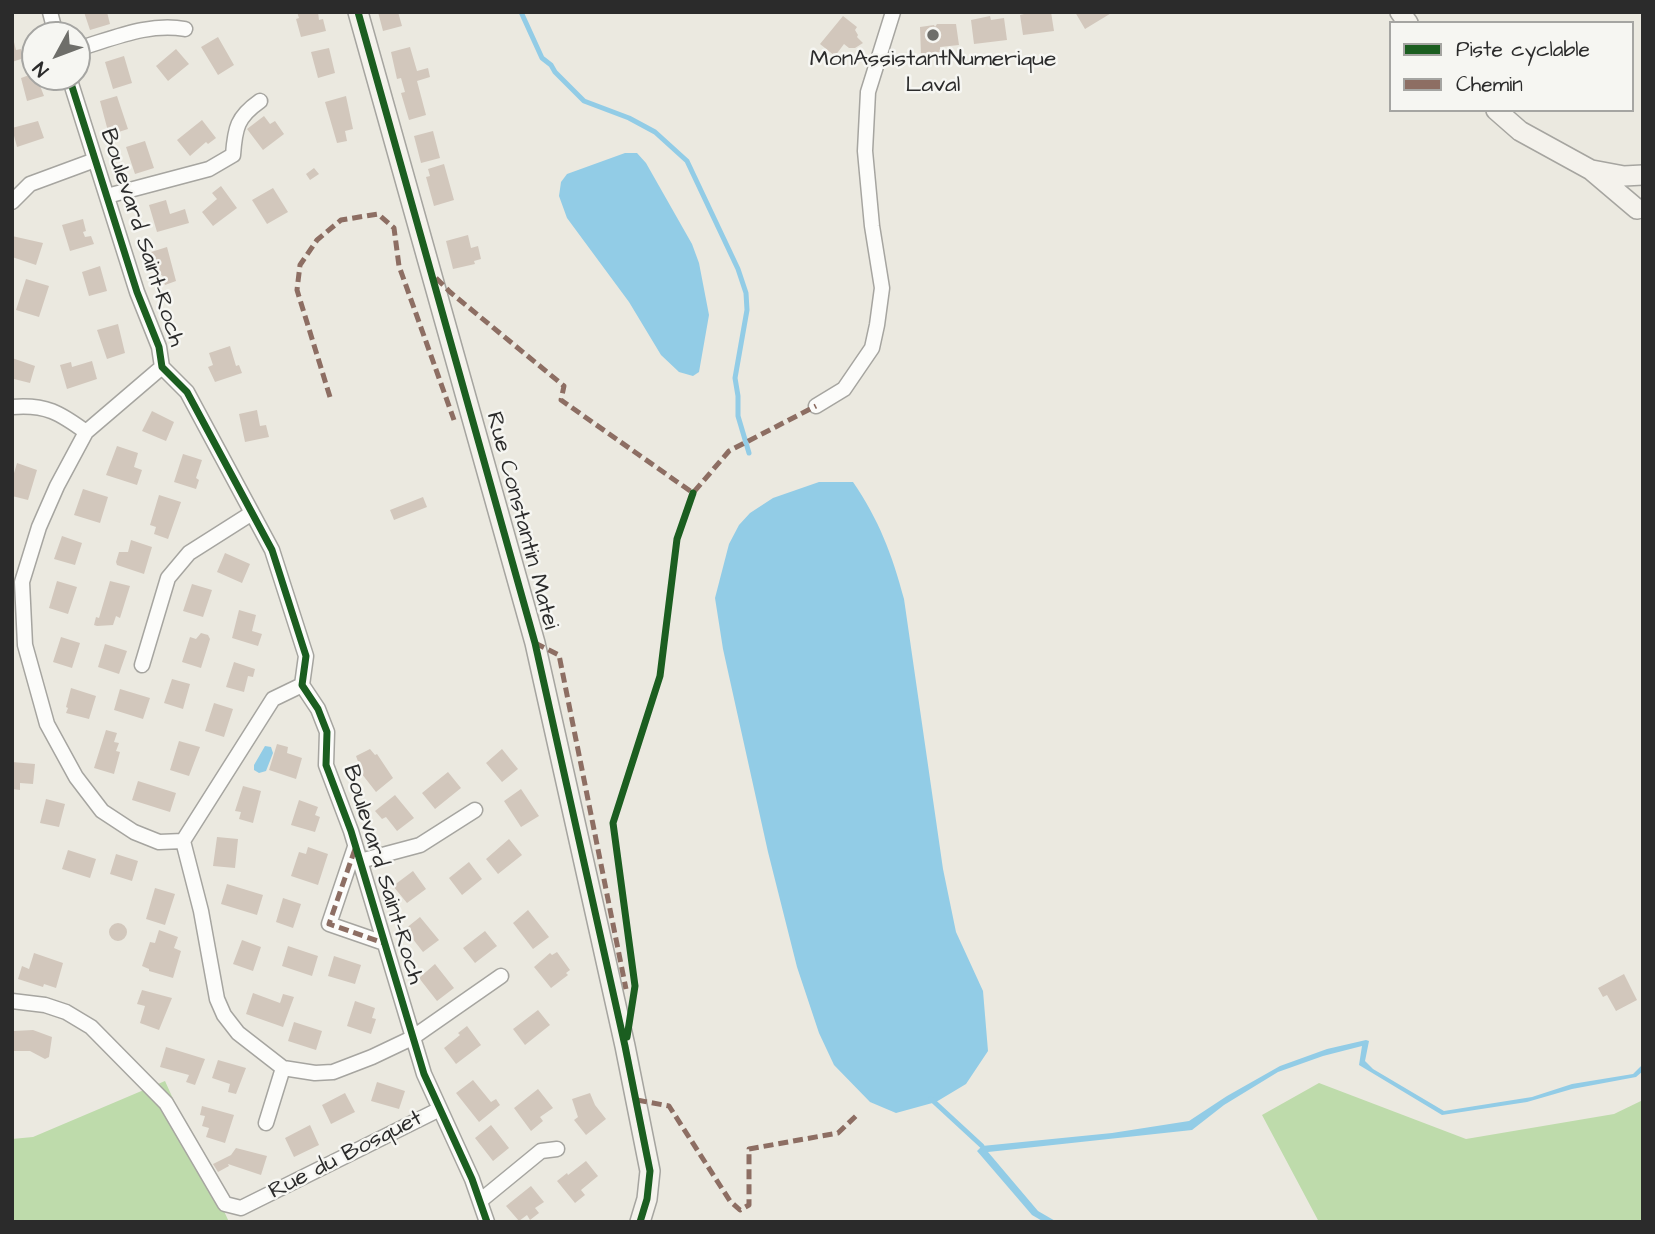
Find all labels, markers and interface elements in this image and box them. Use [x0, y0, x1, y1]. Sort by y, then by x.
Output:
north arrow [21, 21, 91, 91]
legend [1389, 21, 1634, 112]
marker: MonAssistantNumerique Laval [925, 27, 941, 43]
text: Piste cyclable [1456, 35, 1590, 64]
place label: MonAssistantNumerique Laval [810, 46, 1056, 100]
text: N [27, 55, 55, 82]
text: Chemin [1456, 70, 1523, 99]
street label: Boulevard Saint-Roch [93, 126, 189, 350]
street label: Rue Constantin Matei [479, 409, 563, 633]
street label: Boulevard Saint-Roch [336, 762, 428, 988]
street label: Rue du Bosquet [265, 1105, 427, 1207]

